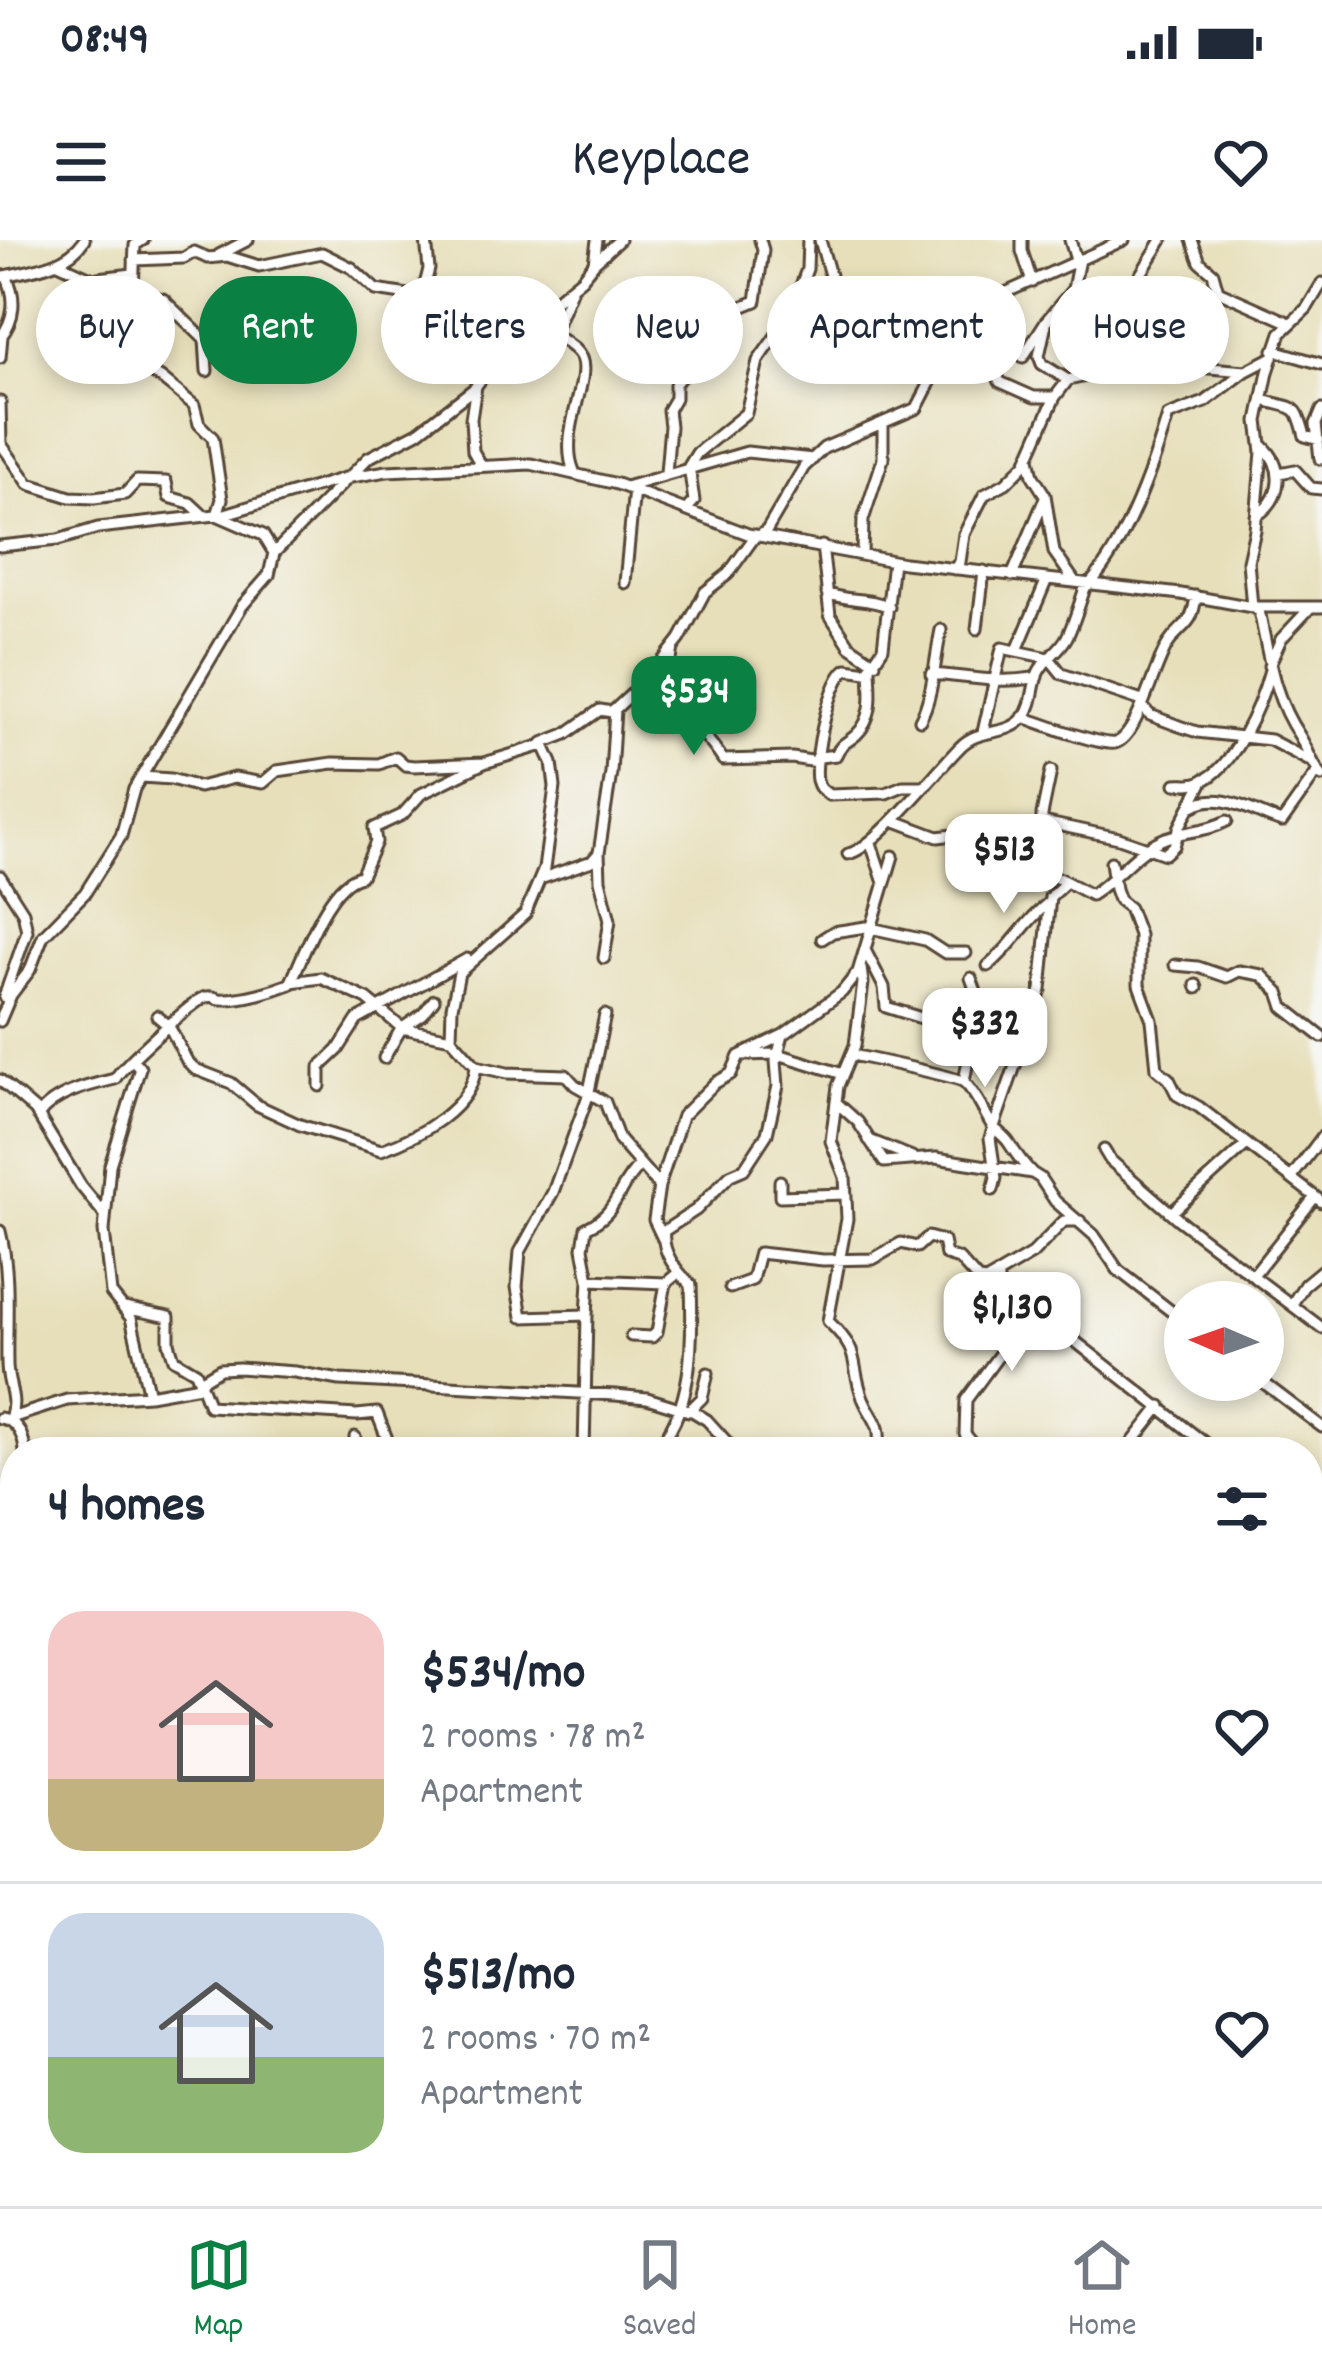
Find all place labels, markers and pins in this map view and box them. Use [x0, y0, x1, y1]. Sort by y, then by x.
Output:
pin: $534 [623, 656, 765, 758]
pin: $513 [933, 814, 1075, 916]
pin: $332 [914, 988, 1056, 1090]
pin: $1,130 [914, 1272, 1110, 1374]

